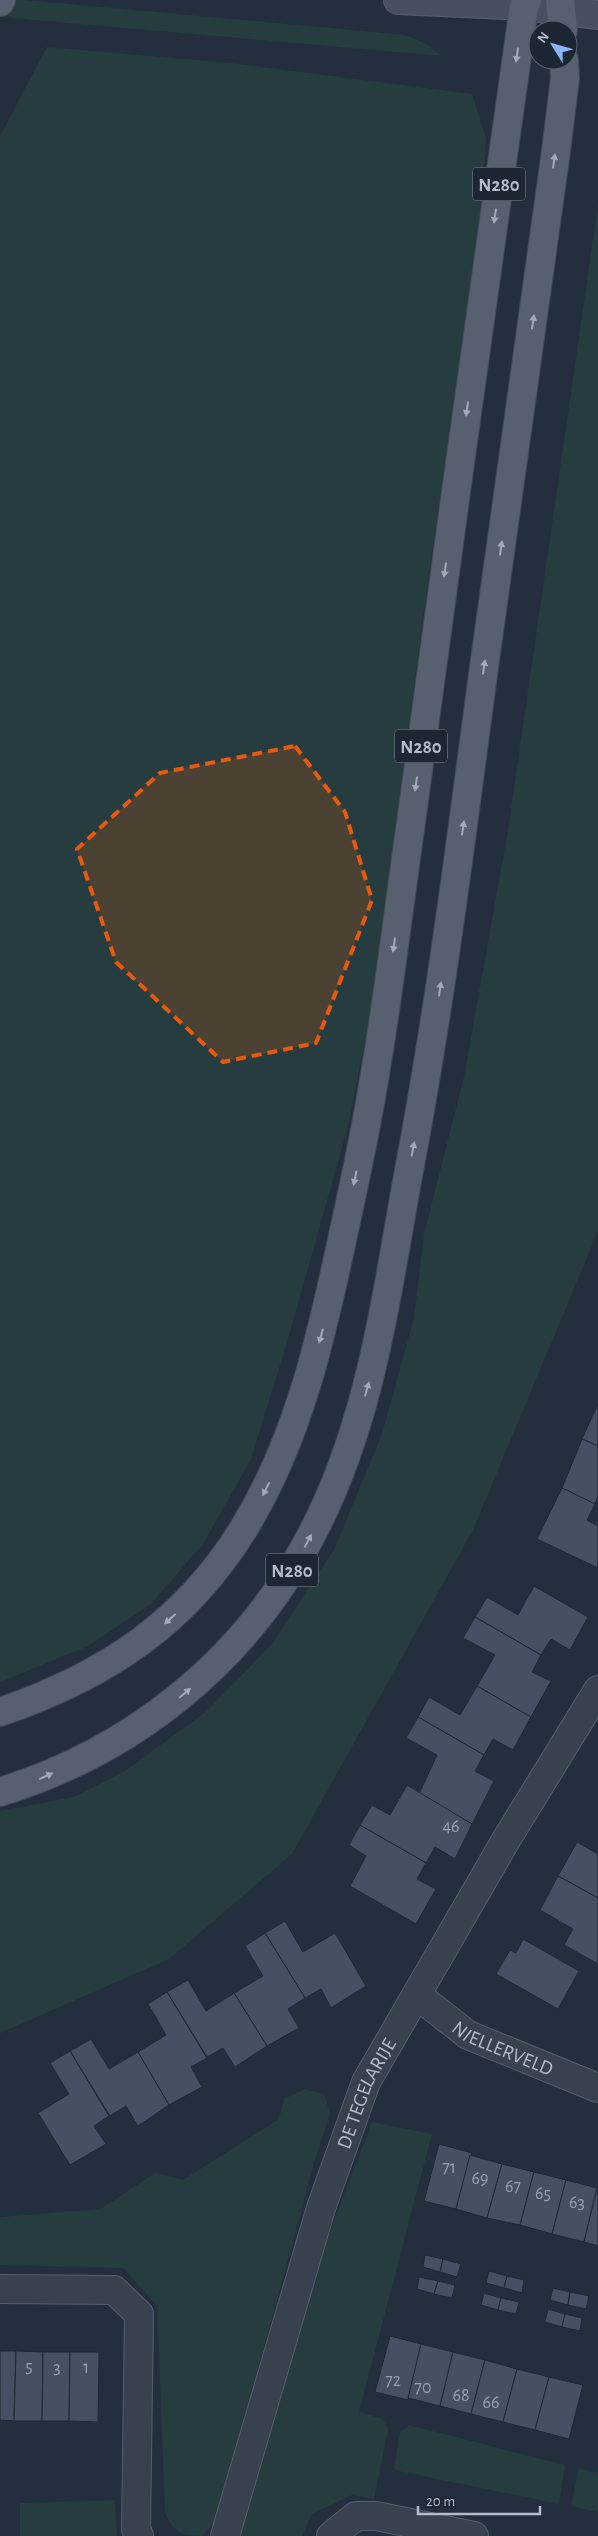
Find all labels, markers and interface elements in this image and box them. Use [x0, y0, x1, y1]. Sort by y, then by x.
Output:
north arrow [528, 20, 578, 70]
text: N [535, 30, 552, 46]
one-way arrow [513, 47, 521, 63]
one-way arrow [551, 152, 559, 168]
road number: N280 [473, 168, 525, 200]
one-way arrow [490, 208, 498, 224]
one-way arrow [529, 313, 537, 329]
one-way arrow [463, 402, 471, 418]
one-way arrow [497, 540, 505, 556]
one-way arrow [441, 563, 449, 579]
one-way arrow [481, 659, 489, 675]
road number: N280 [395, 729, 447, 762]
one-way arrow [412, 776, 420, 792]
one-way arrow [459, 820, 467, 836]
one-way arrow [390, 937, 398, 953]
one-way arrow [436, 981, 444, 997]
one-way arrow [409, 1141, 417, 1157]
one-way arrow [351, 1170, 359, 1185]
one-way arrow [317, 1329, 325, 1344]
one-way arrow [363, 1382, 371, 1397]
one-way arrow [262, 1482, 270, 1496]
one-way arrow [304, 1534, 313, 1547]
road number: N280 [266, 1554, 318, 1586]
one-way arrow [165, 1613, 177, 1625]
one-way arrow [178, 1687, 190, 1699]
one-way arrow [39, 1772, 53, 1780]
house number: 46 [442, 1818, 460, 1836]
street label: NIELLERVELD [448, 2018, 556, 2080]
street label: DE TEGELARIJE [334, 2035, 400, 2152]
house number: 71 [442, 2159, 456, 2177]
house number: 69 [472, 2170, 488, 2188]
house number: 67 [505, 2178, 521, 2196]
house number: 65 [535, 2185, 551, 2203]
house number: 63 [569, 2194, 585, 2212]
house number: 5 [25, 2358, 33, 2376]
house number: 3 [53, 2359, 61, 2377]
house number: 1 [83, 2359, 89, 2377]
house number: 72 [385, 2372, 401, 2390]
house number: 70 [414, 2379, 432, 2397]
house number: 68 [453, 2387, 470, 2405]
house number: 66 [483, 2394, 499, 2412]
scale bar [418, 2484, 540, 2516]
text: 20 m [426, 2494, 455, 2509]

